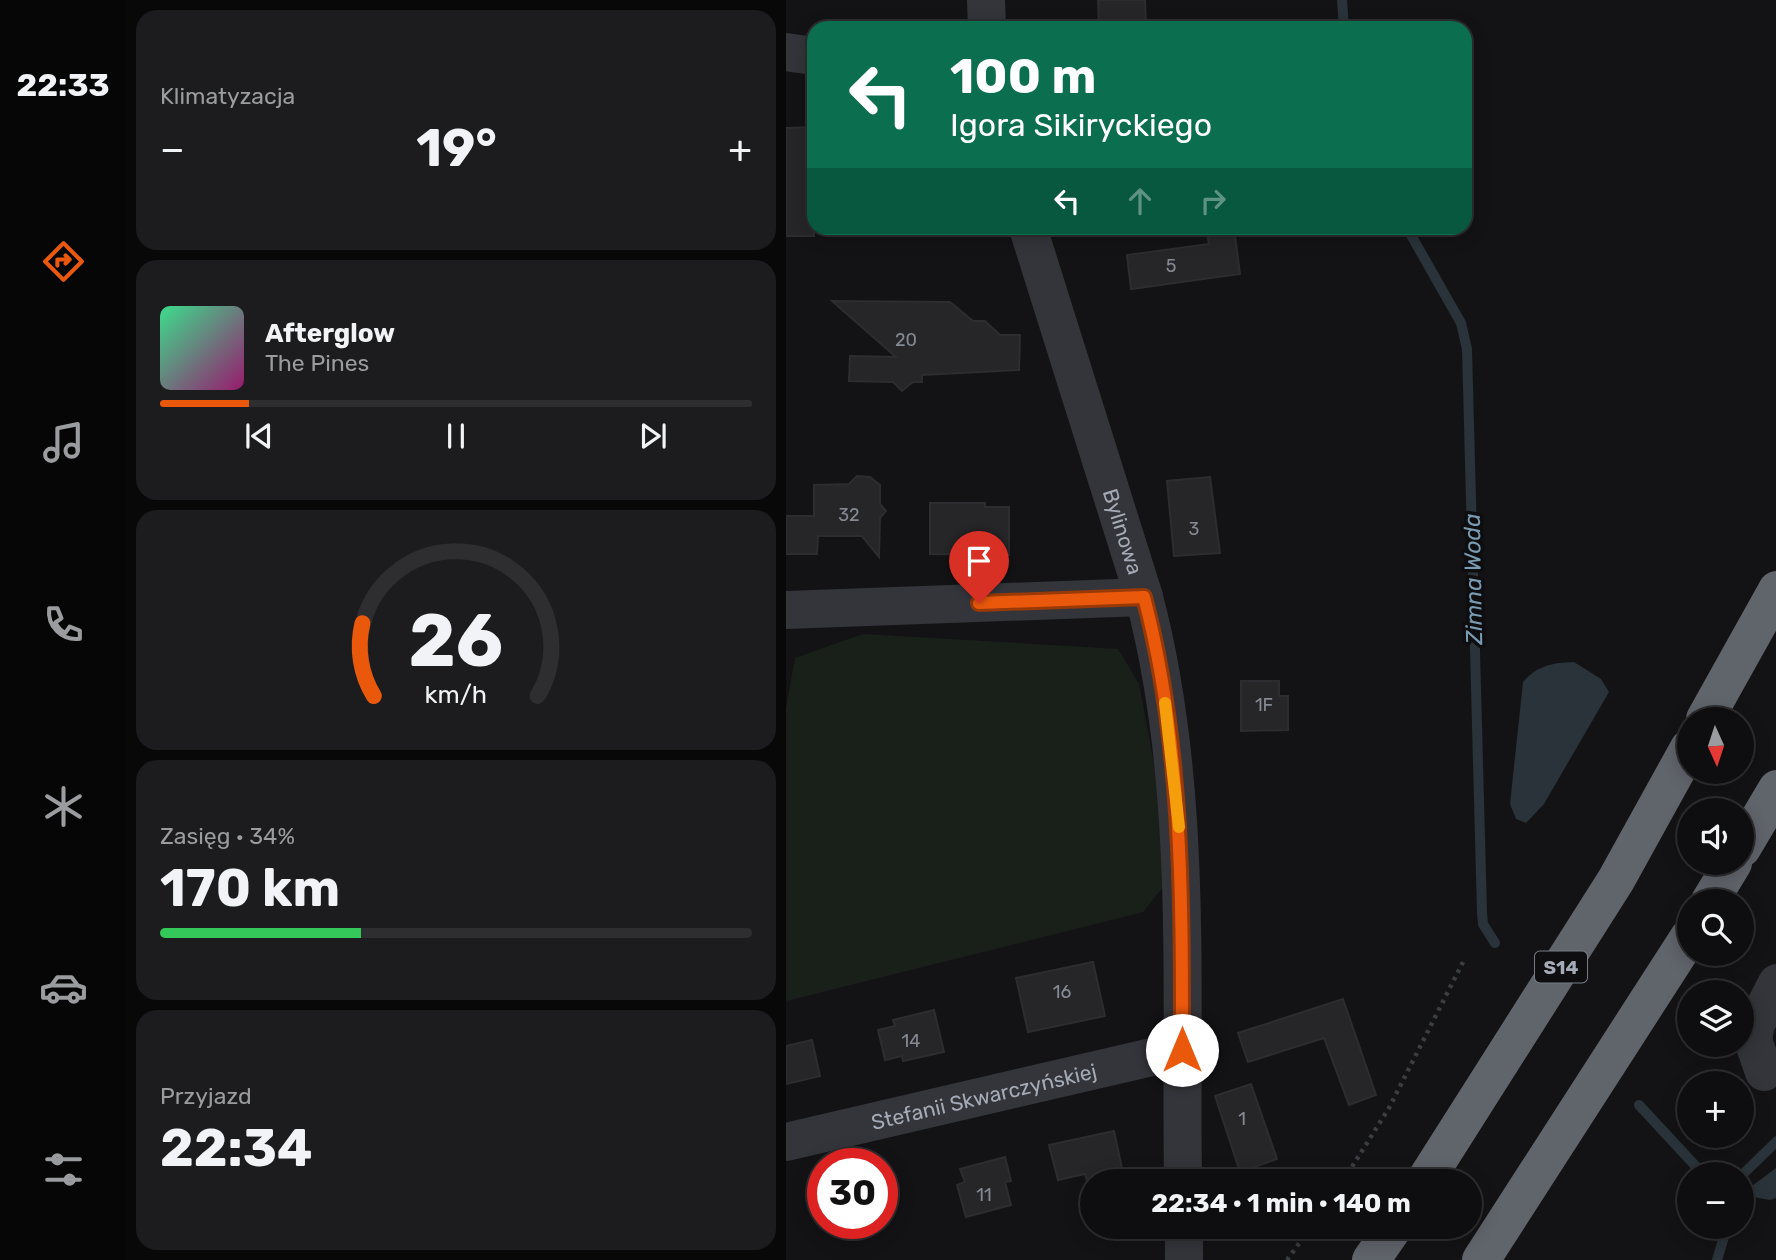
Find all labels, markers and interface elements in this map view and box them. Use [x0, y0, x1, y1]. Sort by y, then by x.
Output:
text: 100 m [950, 47, 1096, 105]
icon: left [835, 49, 926, 140]
text: 22:33 [16, 66, 110, 104]
text: Klimatyzacja [160, 82, 295, 110]
text: Igora Sikiryckiego [950, 106, 1212, 144]
text: 19° [416, 117, 497, 179]
text: − [160, 126, 185, 172]
text: + [728, 126, 752, 172]
icon: left [1048, 182, 1086, 220]
icon: ahead [1121, 182, 1159, 220]
icon: right [1194, 182, 1232, 220]
icon: directions [39, 237, 88, 286]
house number: 5 [1166, 255, 1176, 277]
text: Afterglow [265, 318, 395, 349]
house number: 20 [895, 329, 917, 351]
text: The Pines [265, 349, 369, 377]
icon: previous [240, 417, 278, 455]
icon: pause [437, 417, 475, 455]
icon: next [634, 417, 672, 455]
icon: music [39, 418, 88, 467]
street label: Bylinowa [1098, 485, 1149, 577]
house number: 32 [838, 504, 860, 526]
water label: Zimna Woda [1458, 513, 1488, 646]
house number: 3 [1189, 518, 1199, 540]
pin [949, 531, 1009, 603]
icon: arrive [960, 542, 998, 580]
text: 26 [409, 598, 503, 684]
icon: phone [39, 600, 88, 649]
text: km/h [425, 680, 487, 709]
house number: 1F [1255, 694, 1273, 716]
north arrow [1677, 707, 1754, 784]
map controls [1677, 707, 1754, 1239]
icon: climate [39, 782, 88, 831]
button: sound [1677, 798, 1754, 875]
text: Zasięg · 34% [160, 822, 295, 850]
text: 170 km [160, 857, 340, 919]
button: search [1677, 889, 1754, 966]
road number: S14 [1535, 951, 1587, 982]
icon: car [39, 963, 88, 1012]
button: layers [1677, 980, 1754, 1057]
house number: 16 [1053, 981, 1071, 1003]
position arrow [1145, 1013, 1219, 1087]
house number: 14 [902, 1030, 920, 1052]
street label: Stefanii Skwarczyńskiej [869, 1058, 1099, 1134]
button: + [1677, 1071, 1754, 1148]
text: Przyjazd [160, 1082, 252, 1110]
house number: 1 [1238, 1108, 1246, 1130]
text: 22:34 [160, 1117, 313, 1179]
icon: filters [39, 1145, 88, 1194]
speed limit sign: 30 [807, 1148, 898, 1239]
button: − [1677, 1162, 1754, 1239]
house number: 11 [976, 1184, 992, 1206]
text: 22:34 · 1 min · 140 m [1151, 1188, 1411, 1219]

